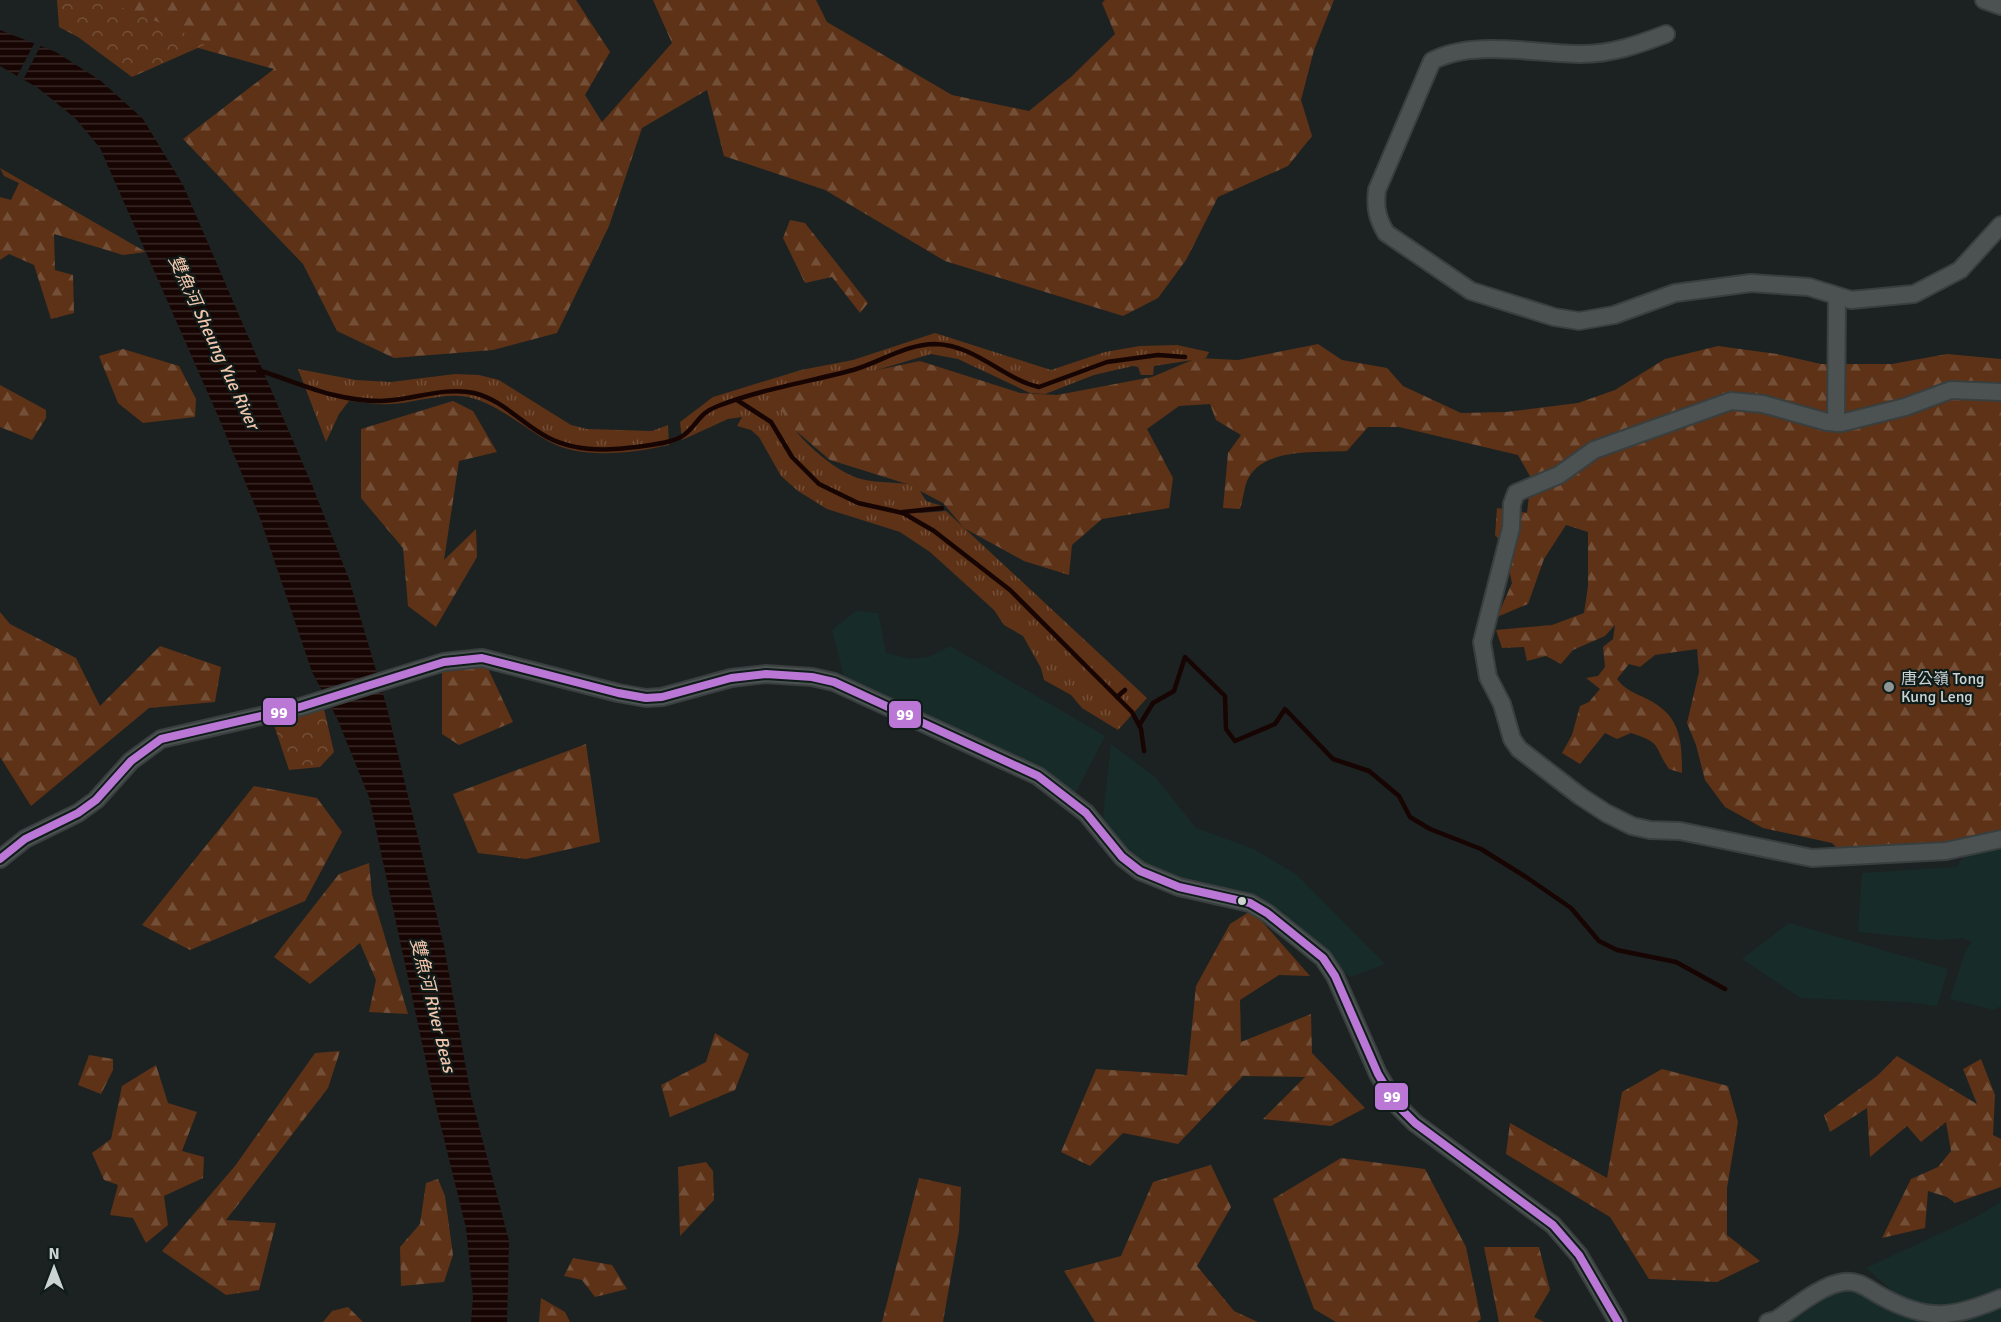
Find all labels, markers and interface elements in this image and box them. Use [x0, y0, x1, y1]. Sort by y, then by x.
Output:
water label: 雙魚河 Sheung Yue River [164, 251, 265, 435]
place label: 唐公嶺 Tong Kung Leng [1901, 669, 1985, 707]
marker: 唐公嶺 Tong Kung Leng [1882, 680, 1896, 694]
line badge: 99 [262, 697, 297, 726]
line badge: 99 [888, 700, 922, 729]
text: 99 [270, 703, 288, 723]
text: 99 [896, 705, 914, 725]
unlabelled marker [1236, 895, 1248, 907]
water label: 雙魚河 River Beas [406, 935, 461, 1077]
line badge: 99 [1374, 1082, 1409, 1111]
text: 99 [1383, 1087, 1401, 1107]
north arrow [24, 1238, 84, 1298]
text: N [48, 1244, 60, 1264]

